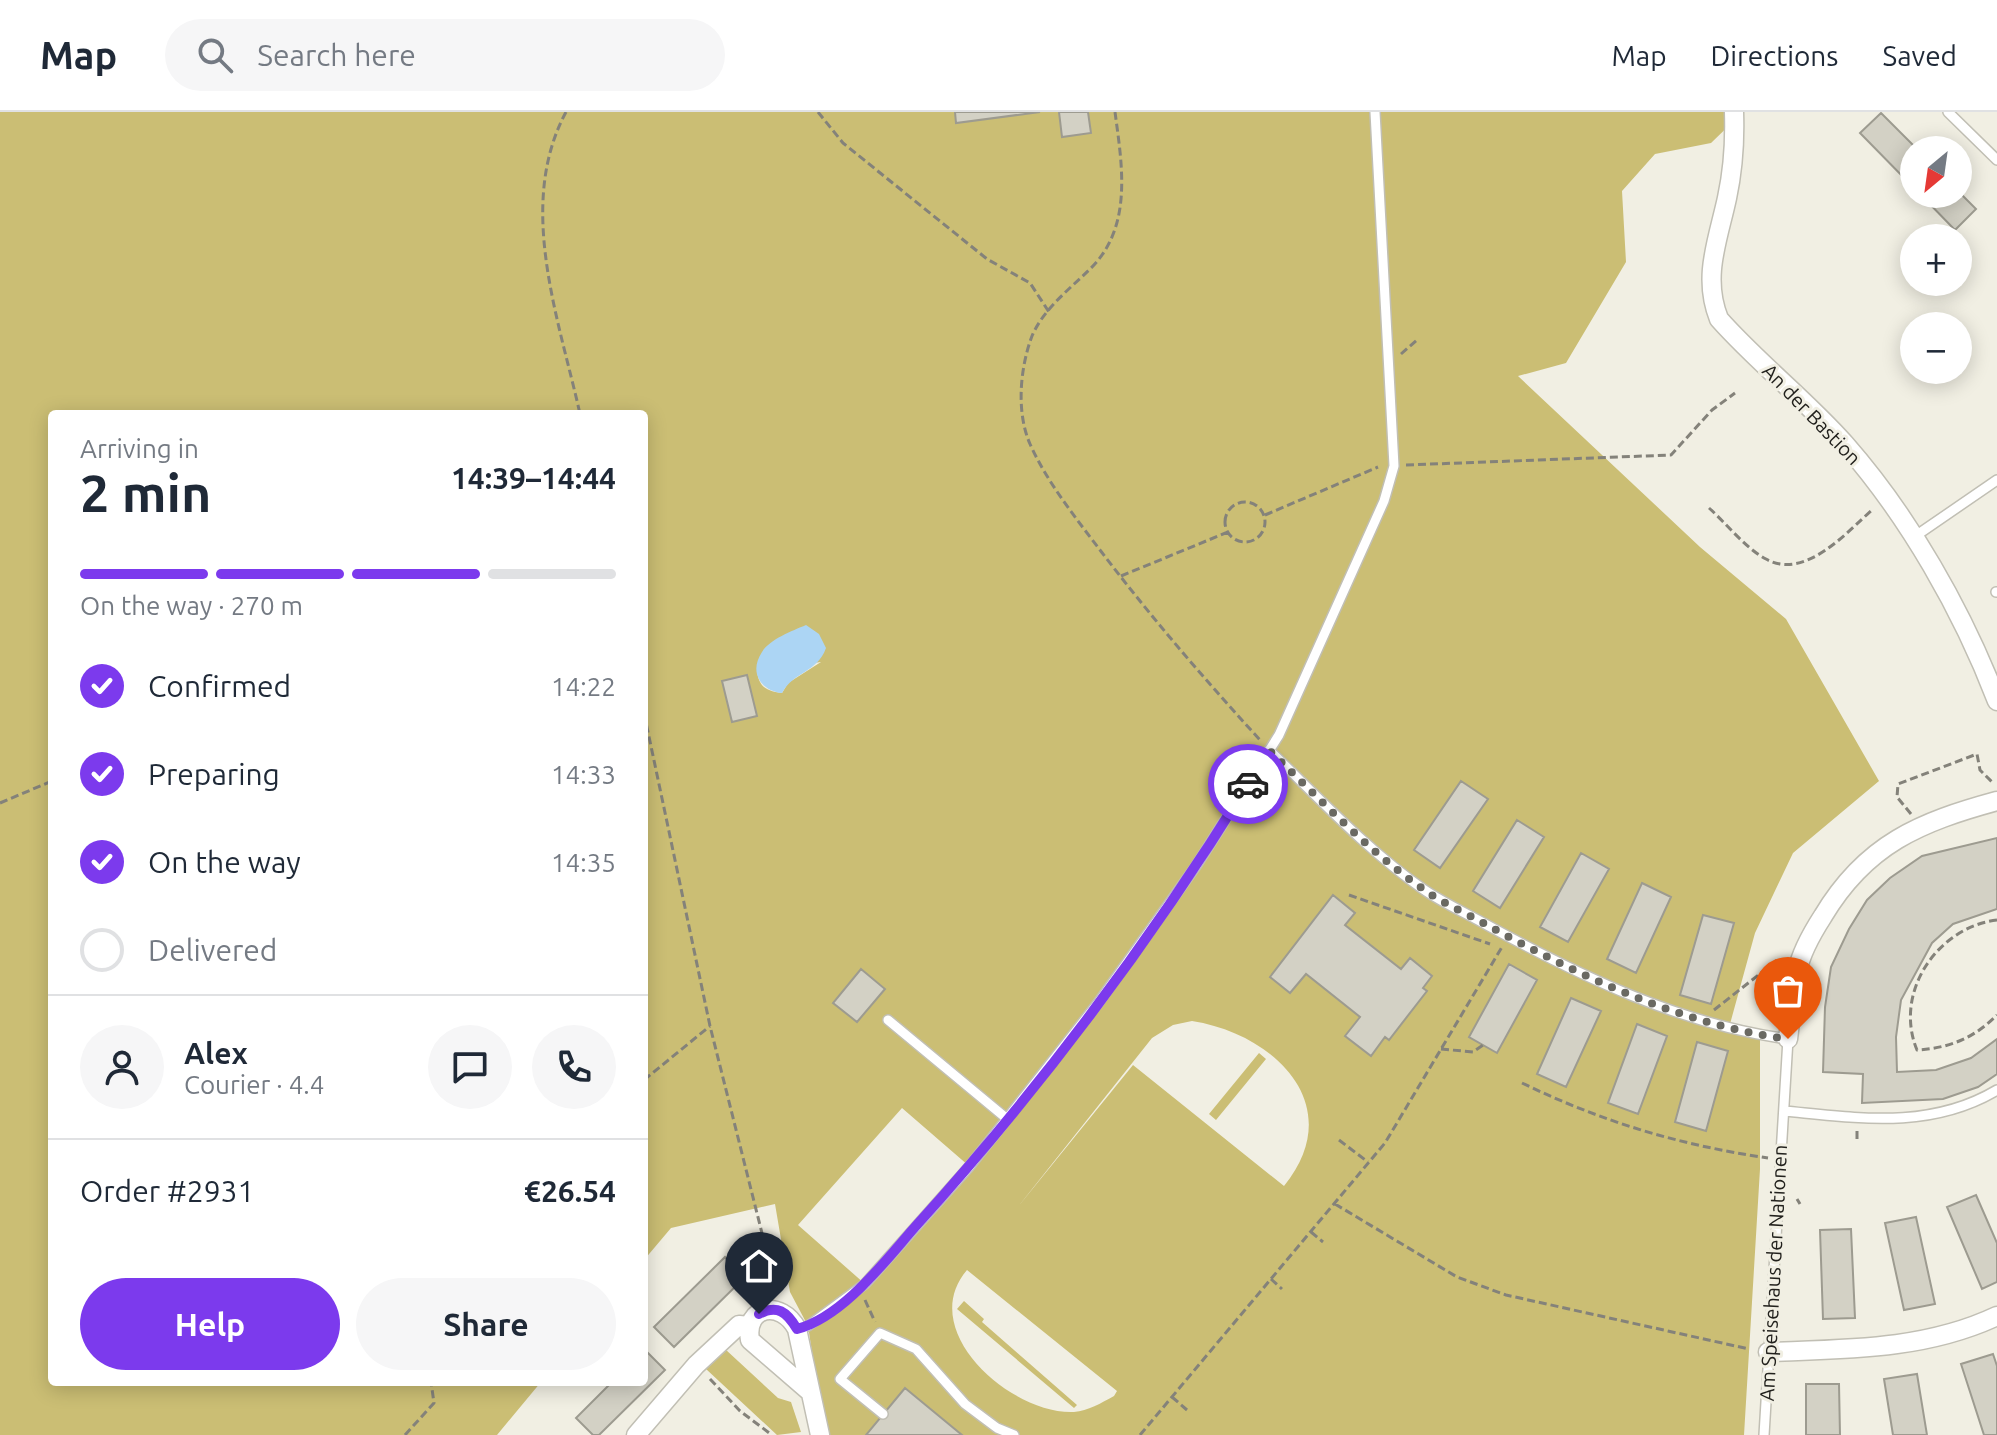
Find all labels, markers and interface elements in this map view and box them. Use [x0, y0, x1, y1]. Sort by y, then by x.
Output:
search box [165, 19, 725, 91]
icon: search [193, 33, 237, 77]
text: Map [40, 34, 117, 76]
text: Search here [257, 38, 416, 72]
text: Map [1611, 40, 1667, 71]
text: Directions [1711, 40, 1838, 71]
text: Saved [1882, 40, 1957, 71]
north arrow [1900, 136, 1972, 208]
map controls [1900, 136, 1972, 384]
button: + [1900, 224, 1972, 296]
button: − [1900, 312, 1972, 384]
street label: An der Bastion [1758, 359, 1866, 469]
text: Arriving in [80, 434, 199, 463]
text: 14:39–14:44 [451, 461, 616, 495]
text: 2 min [80, 464, 211, 522]
text: On the way · 270 m [80, 591, 303, 620]
icon: check [80, 664, 124, 708]
text: Confirmed [148, 669, 291, 703]
text: 14:22 [551, 672, 616, 701]
courier [1208, 744, 1288, 824]
icon: check [80, 752, 124, 796]
text: Preparing [148, 757, 280, 791]
text: 14:33 [551, 760, 616, 789]
icon: car [1226, 762, 1270, 806]
icon: check [80, 840, 124, 884]
text: On the way [148, 845, 301, 879]
text: 14:35 [551, 848, 616, 877]
text: Delivered [148, 933, 277, 967]
pin [1754, 957, 1822, 1039]
icon: bag [1766, 969, 1810, 1013]
button: person [80, 1025, 164, 1109]
button: chat [428, 1025, 512, 1109]
button: phone [532, 1025, 616, 1109]
text: Alex [184, 1036, 248, 1070]
text: Courier · 4.4 [184, 1070, 324, 1099]
street label: Am Speisehaus der Nationen [1755, 1144, 1791, 1402]
text: Order #2931 [80, 1174, 254, 1208]
text: €26.54 [524, 1174, 616, 1208]
pin [725, 1232, 793, 1314]
icon: home [737, 1244, 781, 1288]
button: Help [80, 1278, 340, 1370]
button: Share [356, 1278, 616, 1370]

